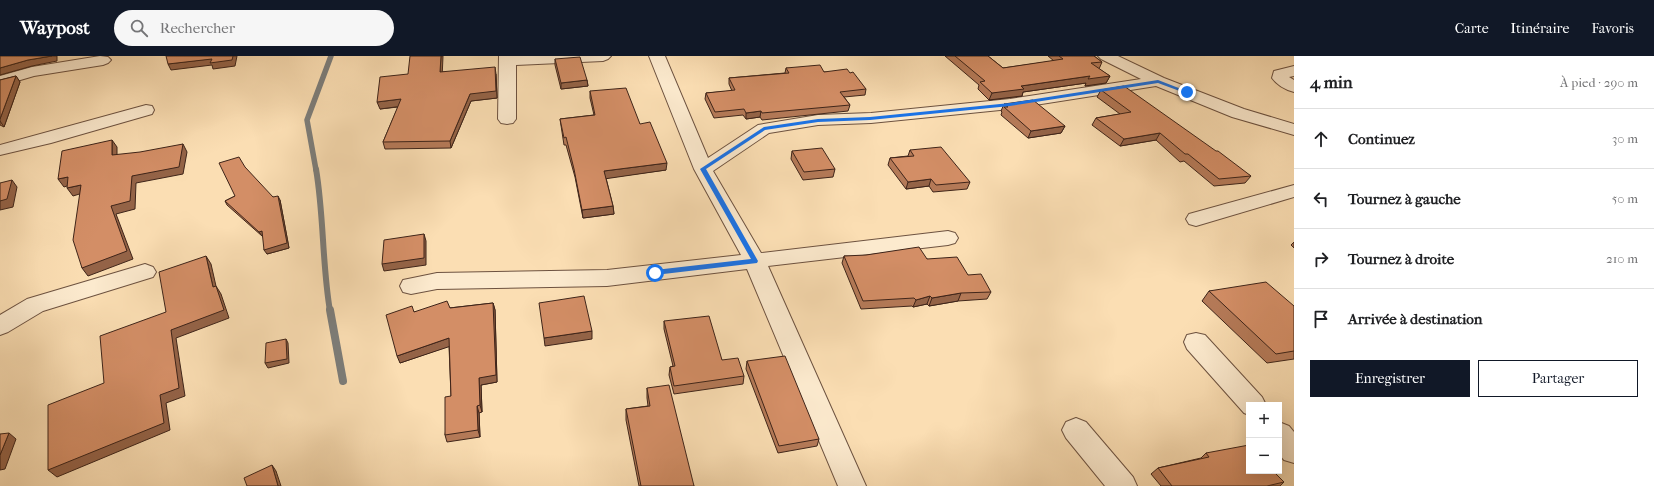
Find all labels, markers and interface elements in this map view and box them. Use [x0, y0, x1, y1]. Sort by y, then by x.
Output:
search box [114, 10, 394, 46]
text: Waypost [20, 17, 90, 39]
icon: search [128, 17, 150, 39]
text: Rechercher [160, 19, 235, 37]
text: Carte [1455, 20, 1489, 37]
text: Itinéraire [1511, 20, 1569, 37]
text: Favoris [1591, 20, 1634, 37]
text: 4 min [1310, 72, 1353, 92]
text: À pied · 290 m [1560, 75, 1638, 90]
route end [1178, 83, 1196, 101]
icon: ahead [1310, 128, 1332, 150]
text: Continuez [1348, 130, 1415, 148]
text: 30 m [1612, 131, 1638, 146]
icon: left [1310, 188, 1332, 210]
text: Tournez à gauche [1348, 190, 1461, 208]
text: 50 m [1612, 191, 1638, 206]
icon: right [1310, 248, 1332, 270]
text: Tournez à droite [1348, 250, 1454, 268]
text: 210 m [1606, 251, 1638, 266]
route start [646, 264, 664, 282]
icon: arrive [1310, 308, 1332, 330]
text: Arrivée à destination [1348, 310, 1483, 328]
button: Enregistrer [1310, 360, 1470, 397]
button: Partager [1478, 360, 1638, 397]
map controls [1246, 402, 1282, 474]
button: + [1246, 402, 1282, 438]
button: − [1246, 438, 1282, 474]

